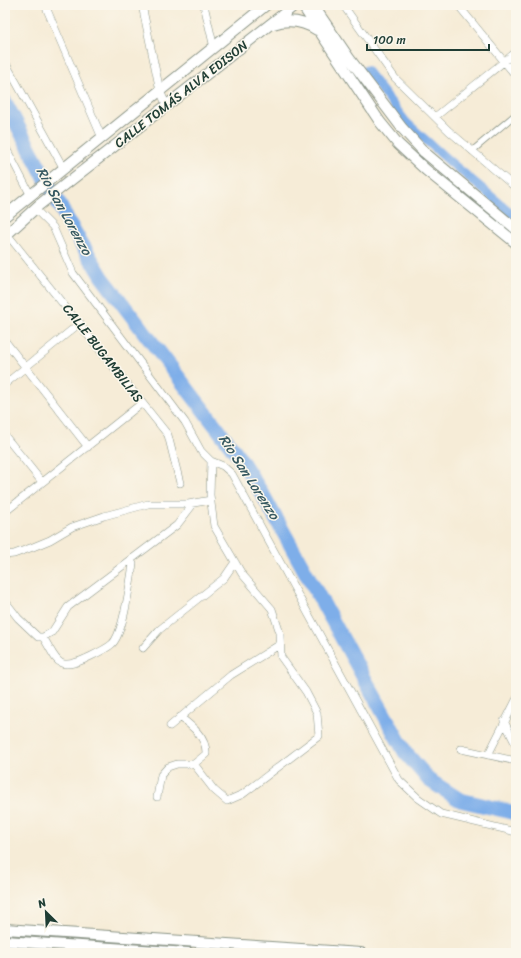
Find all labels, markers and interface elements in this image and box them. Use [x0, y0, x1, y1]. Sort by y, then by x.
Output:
scale bar [367, 26, 489, 52]
text: 100 m [373, 29, 406, 51]
street label: CALLE TOMÁS ALVA EDISON [109, 34, 253, 154]
water label: Rio San Lorenzo [29, 162, 99, 261]
street label: CALLE BUGAMBILIAS [57, 298, 149, 408]
water label: Rio San Lorenzo [212, 429, 287, 526]
north arrow [26, 892, 66, 932]
text: N [34, 893, 50, 914]

